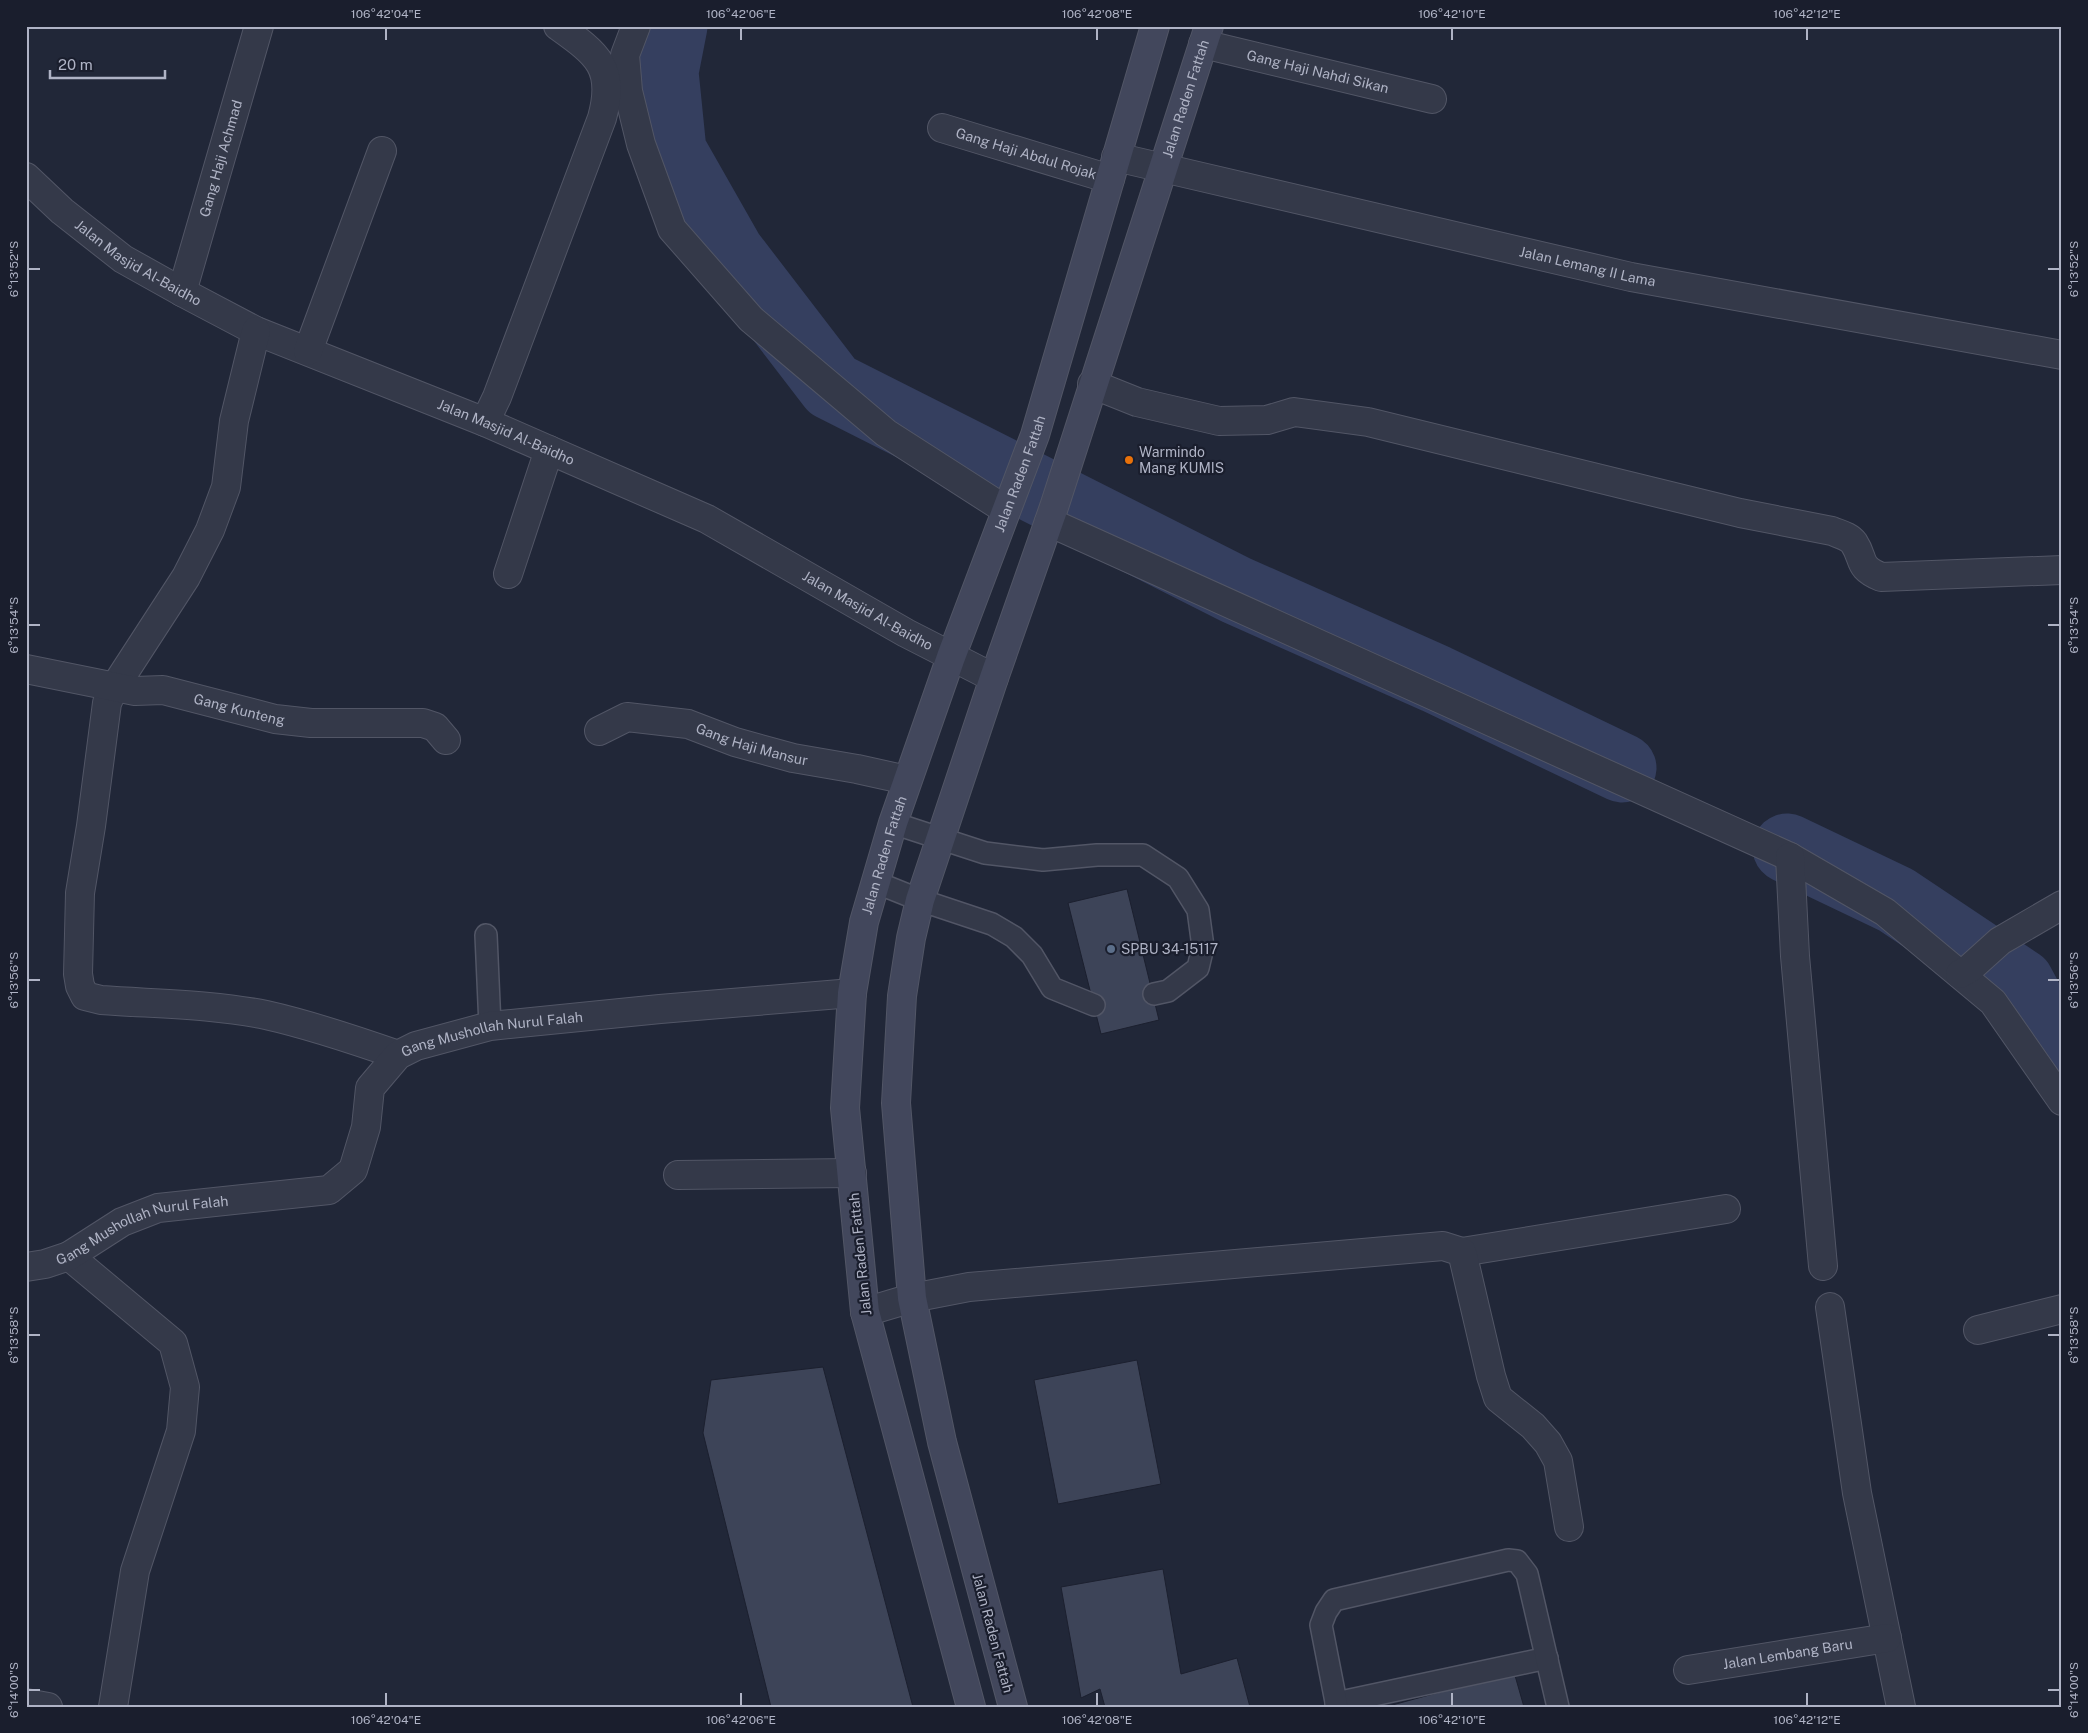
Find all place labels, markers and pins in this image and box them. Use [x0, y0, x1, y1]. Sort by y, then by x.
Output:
place label: Warmindo Mang KUMIS [1139, 444, 1224, 476]
marker: Warmindo Mang KUMIS [1123, 454, 1135, 466]
place label: SPBU 34-15117 [1121, 941, 1218, 957]
marker: SPBU 34-15117 [1105, 943, 1117, 955]

